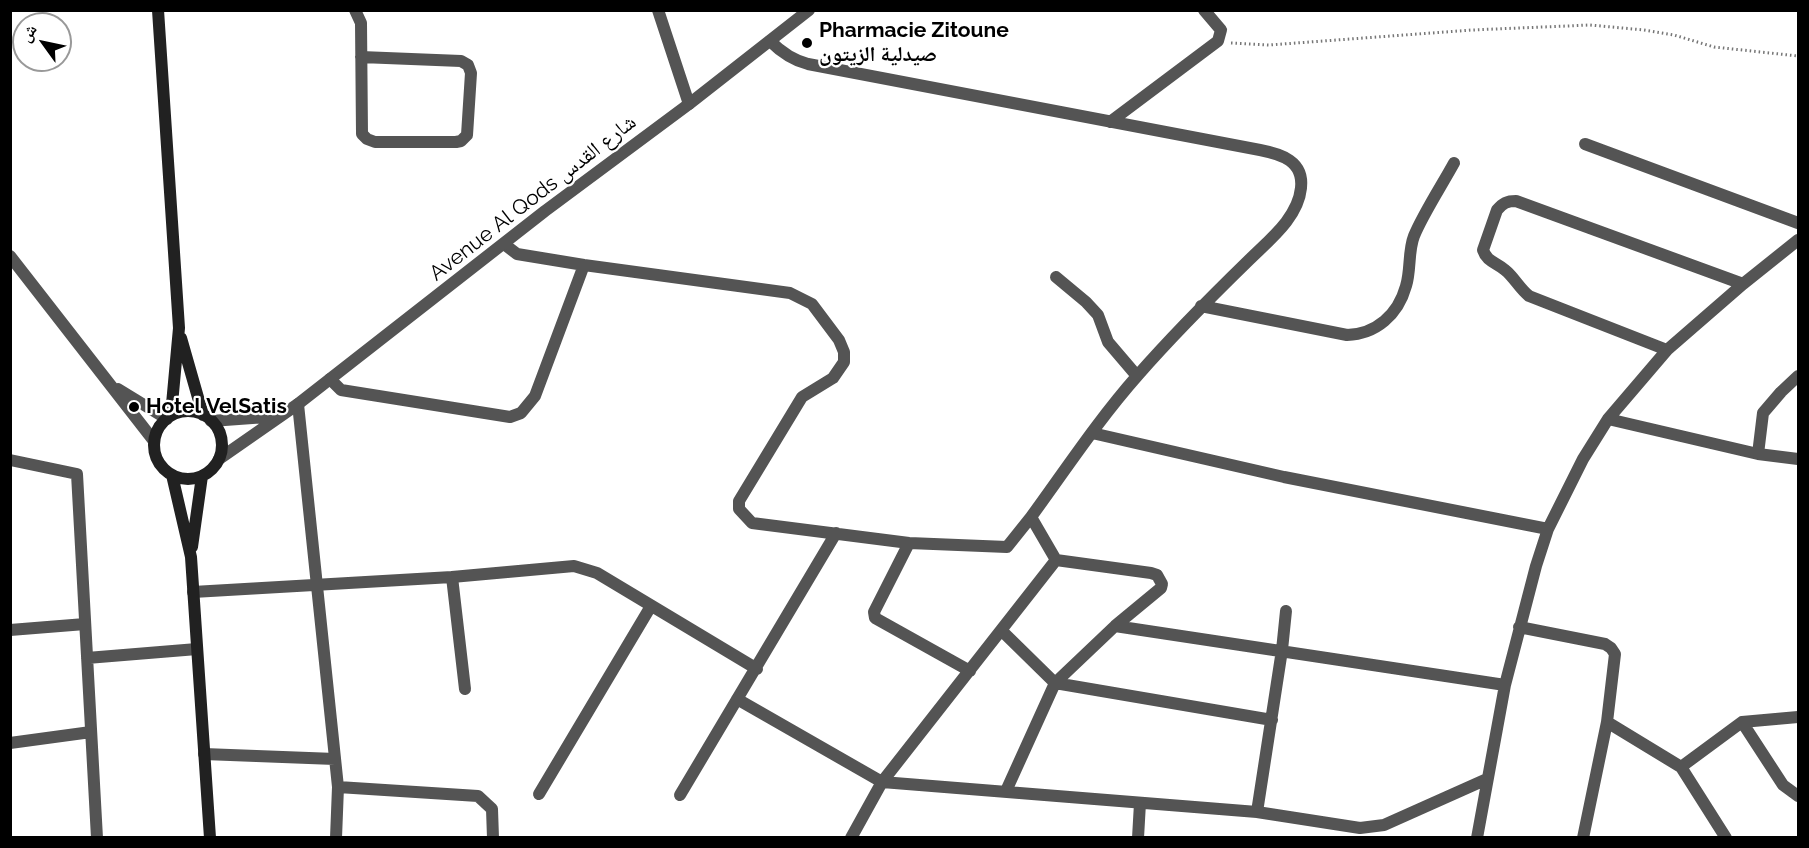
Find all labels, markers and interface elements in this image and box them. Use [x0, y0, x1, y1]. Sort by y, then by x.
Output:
north arrow [12, 12, 72, 72]
place label: Pharmacie Zitoune صيدلية الزيتون [819, 18, 1009, 68]
text: ش [16, 21, 41, 45]
marker: Pharmacie Zitoune صيدلية الزيتون [800, 36, 814, 50]
street label: Avenue Al Qods شارع القدس [425, 110, 641, 286]
place label: Hotel VelSatis [146, 394, 287, 420]
marker: Hotel VelSatis [127, 400, 141, 414]

